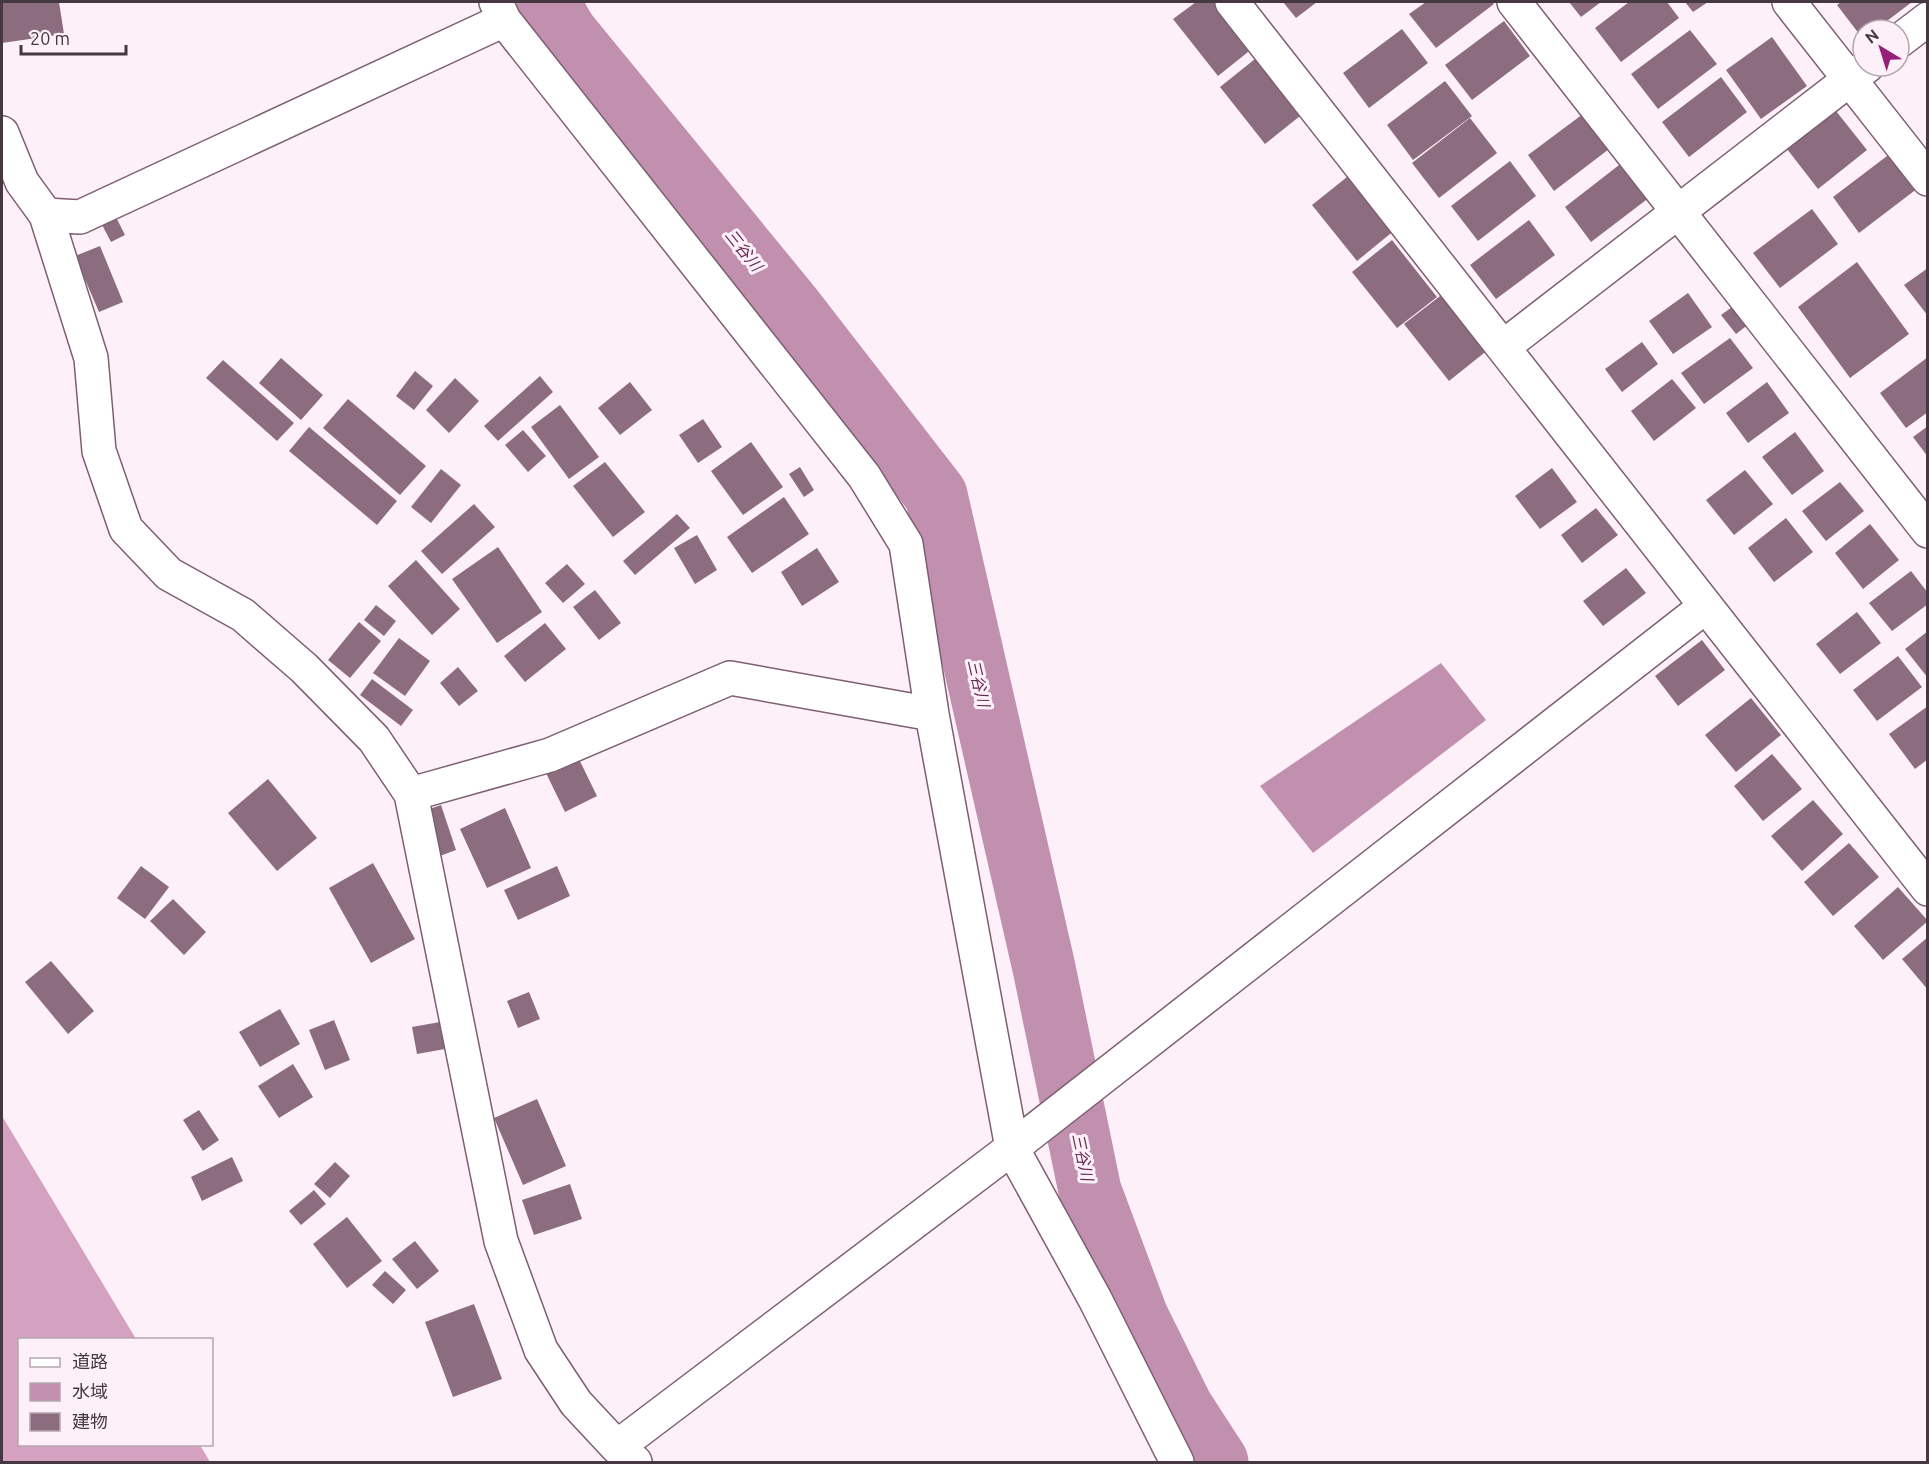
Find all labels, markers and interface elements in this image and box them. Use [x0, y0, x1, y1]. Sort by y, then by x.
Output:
scale bar [21, 18, 126, 56]
north arrow [1851, 18, 1911, 78]
text: N [1862, 25, 1882, 47]
text: 20 m [30, 28, 70, 48]
water label: 三谷川 [722, 226, 767, 276]
water label: 三谷川 [965, 658, 994, 710]
water label: 三谷川 [1069, 1132, 1097, 1184]
legend [18, 1338, 213, 1446]
text: 道路 [72, 1351, 108, 1371]
text: 水域 [72, 1381, 108, 1401]
text: 建物 [72, 1411, 108, 1431]

